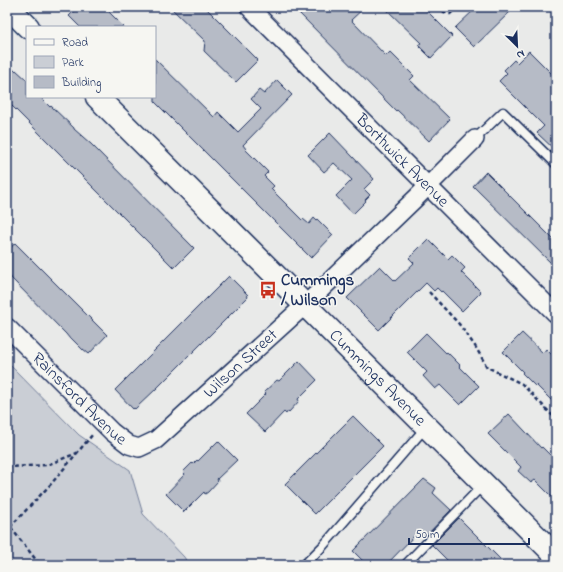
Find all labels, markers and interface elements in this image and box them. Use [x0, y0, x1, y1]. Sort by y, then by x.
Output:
legend [26, 26, 156, 98]
north arrow [497, 26, 537, 66]
text: Road [62, 34, 88, 52]
text: N [514, 45, 527, 63]
text: Park [62, 54, 84, 72]
text: Building [61, 74, 101, 93]
street label: Borthwick Avenue [349, 107, 455, 213]
place label: Cummings / Wilson [280, 268, 354, 313]
bus stop icon: Cummings / Wilson [258, 280, 278, 300]
street label: Wilson Street [198, 323, 283, 404]
street label: Cummings Avenue [324, 324, 432, 432]
street label: Rainsford Avenue [26, 346, 132, 452]
scale bar [409, 520, 529, 546]
text: 50 m [415, 526, 439, 544]

